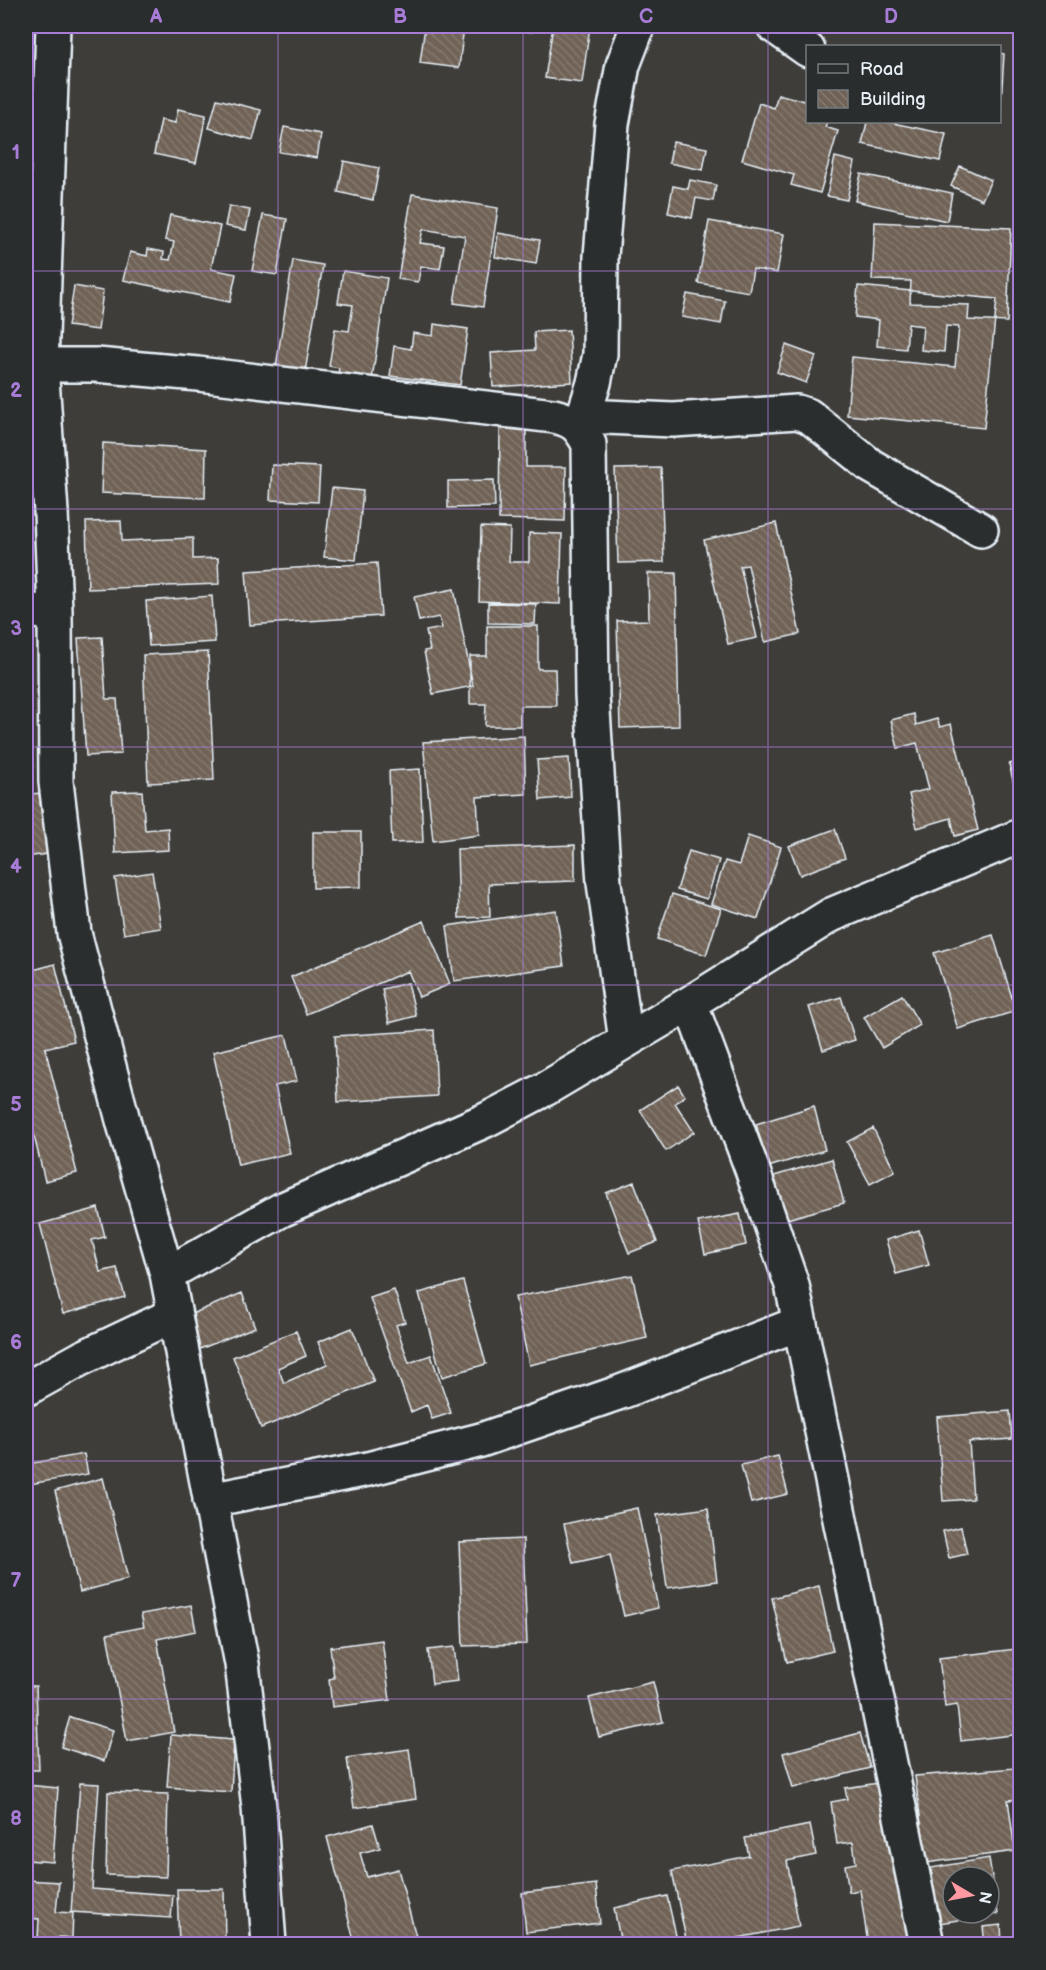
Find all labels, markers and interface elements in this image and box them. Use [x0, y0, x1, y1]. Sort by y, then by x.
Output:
text: A [149, 5, 163, 29]
text: B [393, 5, 407, 29]
text: C [639, 5, 653, 29]
text: D [884, 5, 898, 29]
legend [806, 45, 1001, 123]
text: Road [860, 59, 904, 80]
text: Building [860, 89, 926, 110]
text: 1 [12, 141, 20, 165]
text: 2 [10, 379, 22, 403]
text: 3 [10, 617, 22, 641]
text: 4 [10, 855, 22, 879]
text: 5 [10, 1093, 22, 1117]
text: 6 [10, 1331, 22, 1355]
text: 7 [10, 1569, 22, 1593]
text: 8 [10, 1807, 22, 1831]
north arrow [941, 1865, 1001, 1925]
text: N [974, 1890, 995, 1905]

